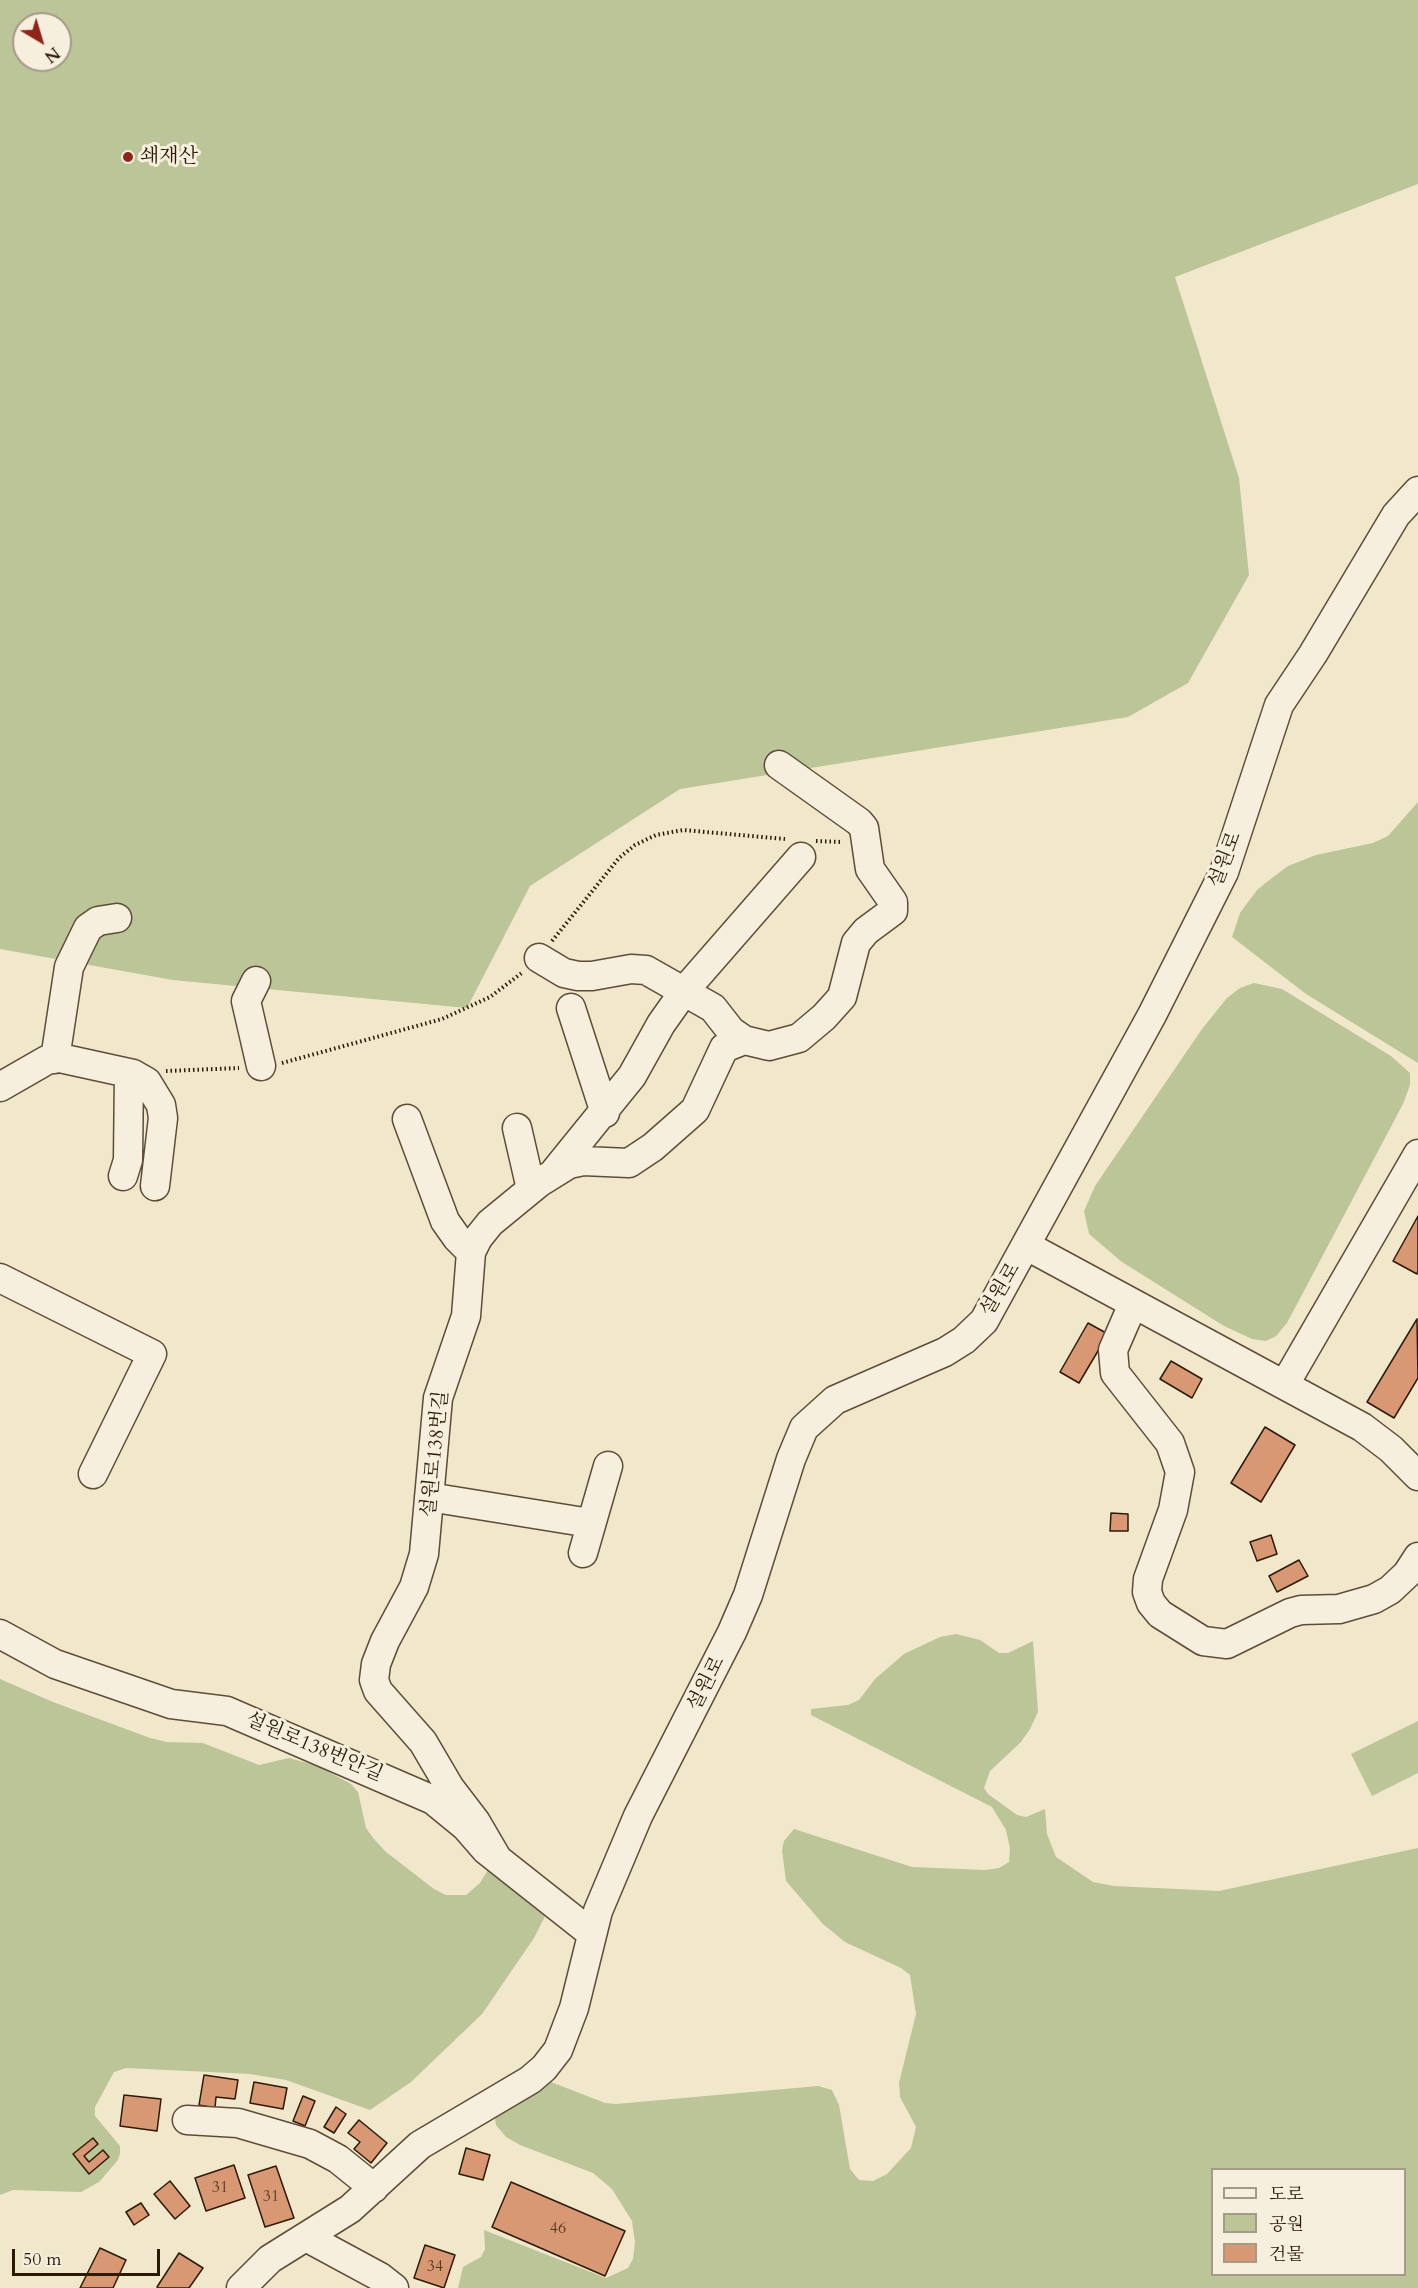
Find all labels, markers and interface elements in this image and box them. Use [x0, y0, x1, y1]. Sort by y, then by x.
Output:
north arrow [12, 12, 72, 72]
text: N [40, 42, 64, 68]
place label: 쇄재산 [140, 145, 198, 169]
marker: 쇄재산 [121, 150, 135, 164]
street label: 설원로 [1204, 829, 1248, 891]
street label: 설원로 [976, 1259, 1026, 1321]
street label: 설원로138번길 [417, 1389, 455, 1519]
street label: 설원로 [683, 1653, 731, 1715]
street label: 설원로138번안길 [242, 1708, 386, 1788]
legend [1211, 2168, 1406, 2276]
house number: 31 [212, 2178, 228, 2198]
text: 도로 [1269, 2182, 1304, 2207]
house number: 31 [263, 2187, 279, 2207]
text: 공원 [1269, 2212, 1304, 2237]
house number: 46 [550, 2219, 566, 2239]
scale bar [15, 2237, 164, 2275]
text: 건물 [1269, 2242, 1304, 2267]
text: 50 m [23, 2247, 62, 2272]
house number: 34 [427, 2257, 443, 2277]

